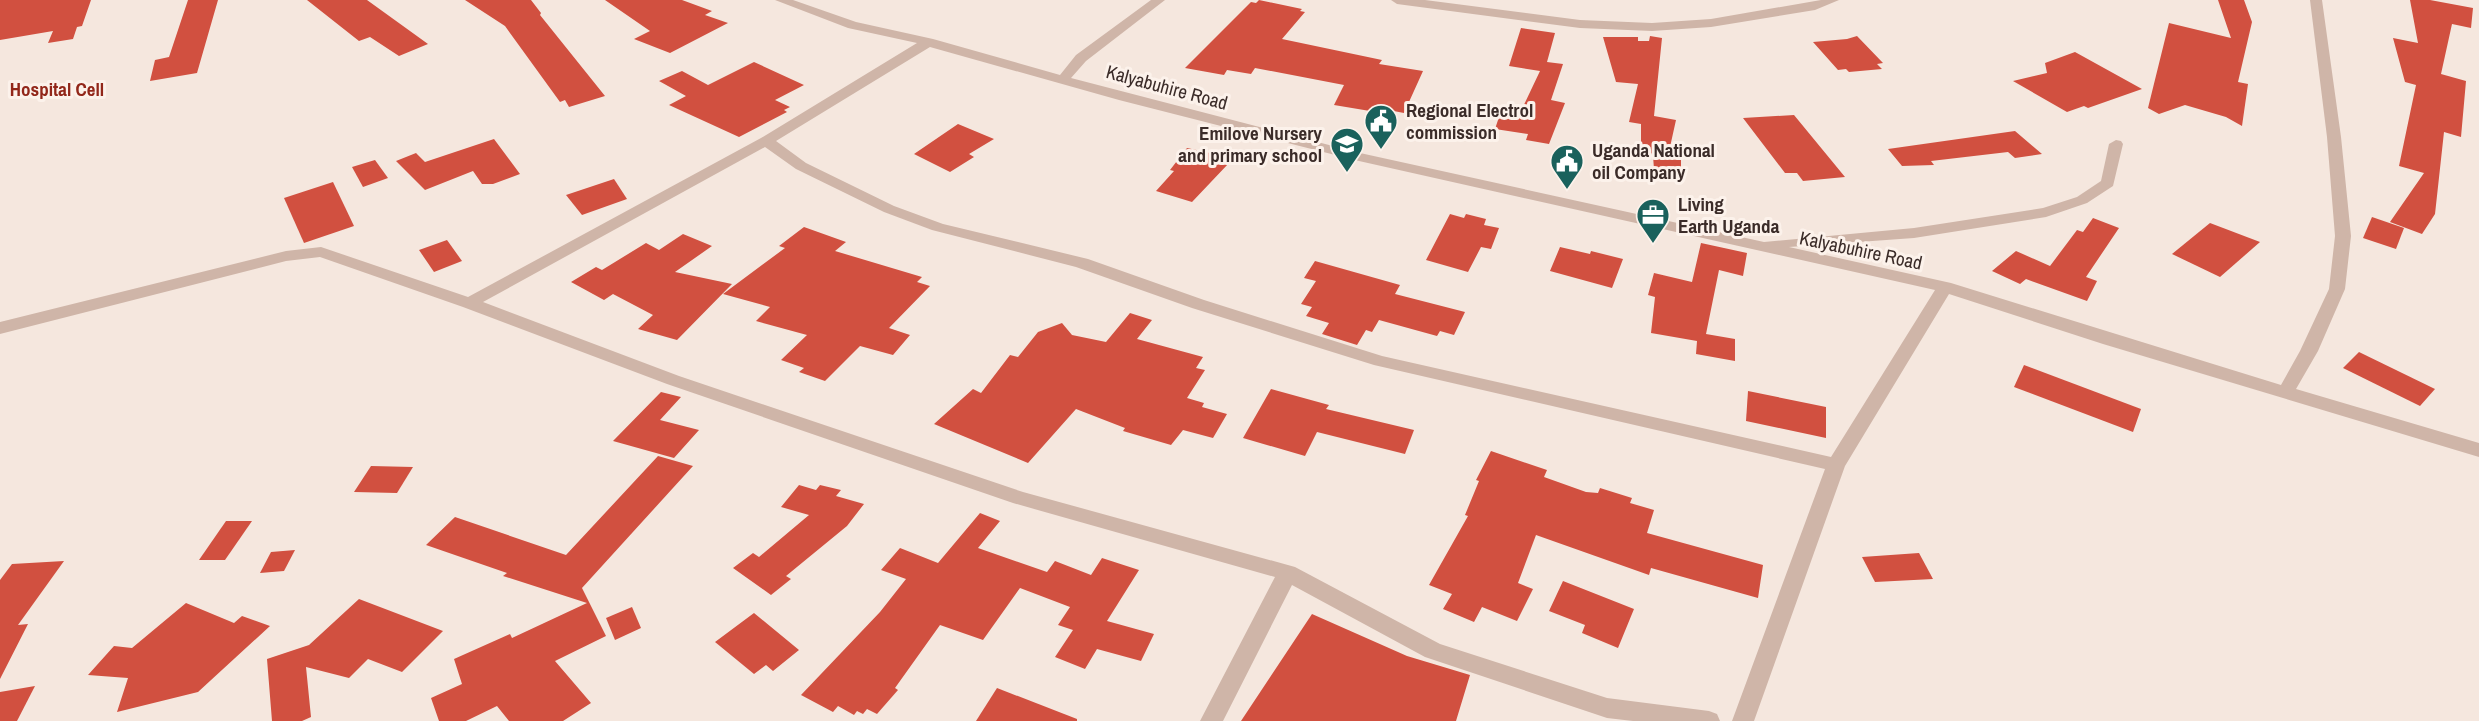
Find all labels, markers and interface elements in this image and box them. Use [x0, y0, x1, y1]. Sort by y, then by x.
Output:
street label: Kalyabuhire Road [1103, 58, 1231, 116]
district label: Hospital Cell [10, 76, 104, 102]
place label: Regional Electrol commission [1406, 97, 1533, 145]
public building icon: Regional Electrol commission [1362, 102, 1400, 151]
place label: Emilove Nursery and primary school [1178, 120, 1322, 168]
school or university icon: Emilove Nursery and primary school [1328, 125, 1366, 174]
place label: Uganda National oil Company [1592, 137, 1715, 185]
public building icon: Uganda National oil Company [1548, 142, 1586, 191]
place label: Living Earth Uganda [1678, 191, 1780, 239]
office icon: Living Earth Uganda [1634, 196, 1672, 245]
street label: Kalyabuhire Road [1797, 224, 1925, 276]

